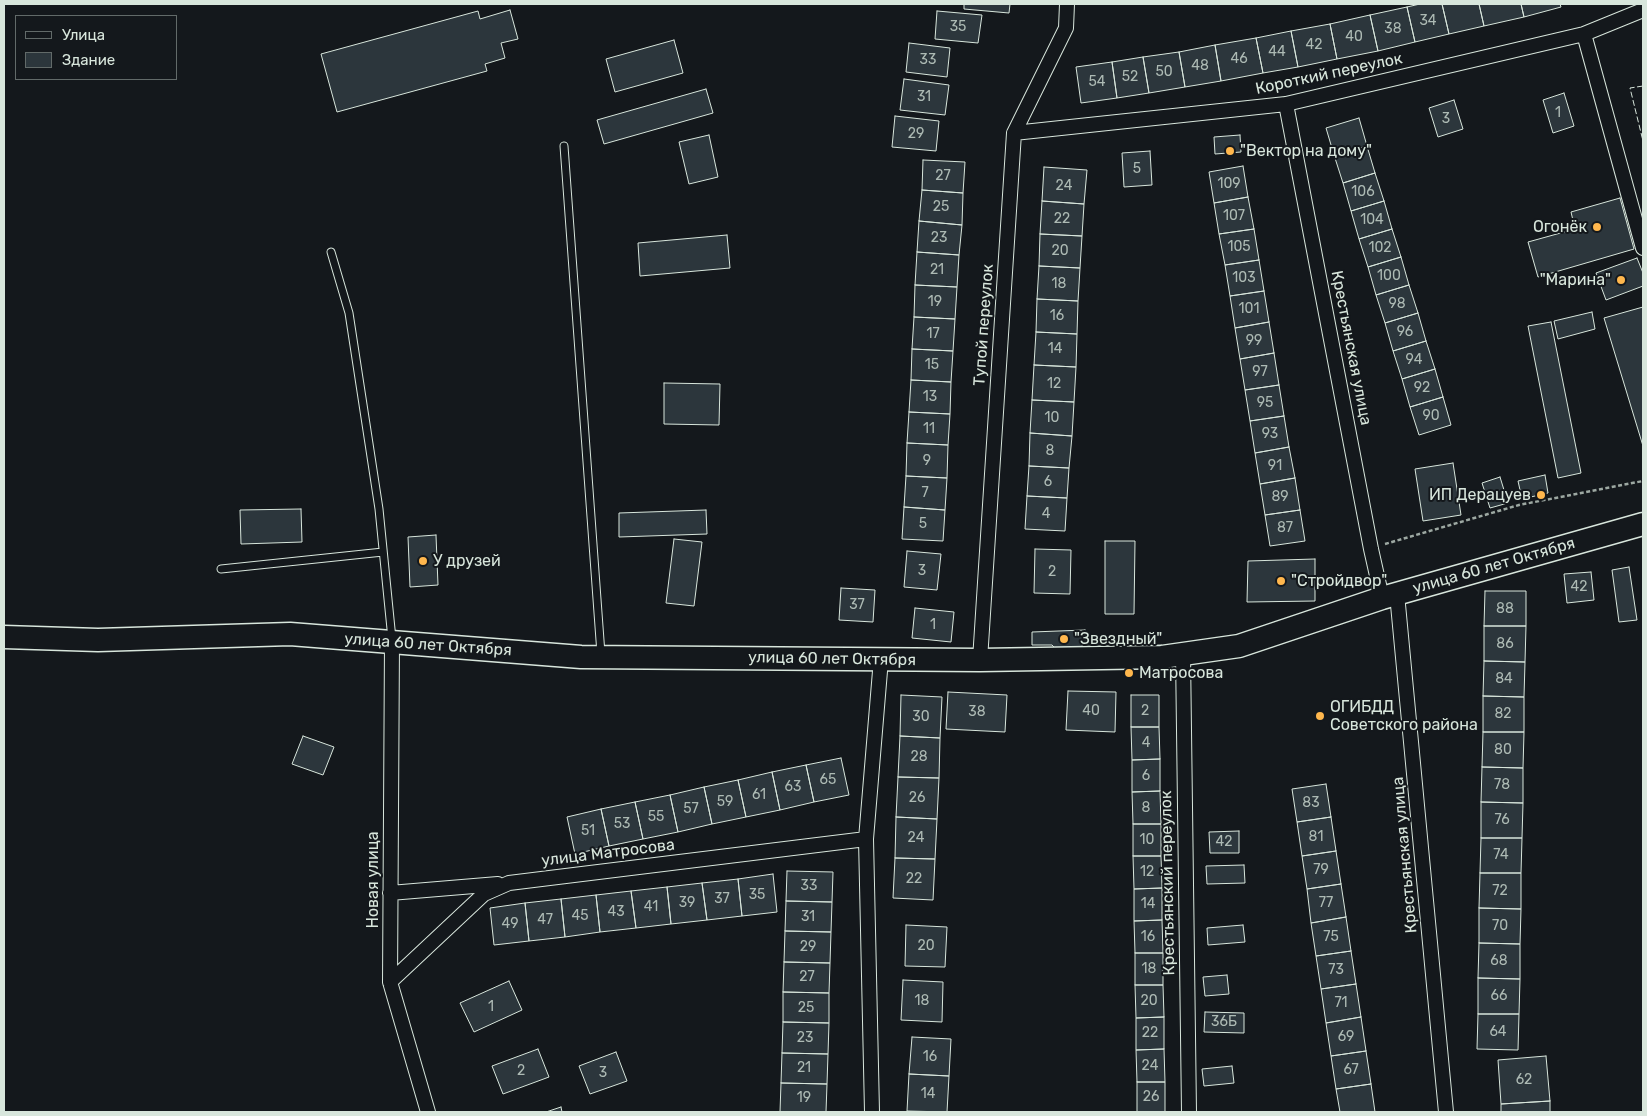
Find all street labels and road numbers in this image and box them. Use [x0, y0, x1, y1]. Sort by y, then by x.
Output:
street label: Короткий переулок [1254, 49, 1404, 99]
street label: Тупой переулок [970, 263, 998, 387]
street label: Крестьянская улица [1327, 269, 1375, 427]
street label: улица 60 лет Октября [1411, 534, 1577, 598]
street label: улица 60 лет Октября [344, 630, 512, 660]
street label: улица 60 лет Октября [748, 648, 916, 670]
street label: Крестьянская улица [1389, 776, 1421, 934]
street label: Крестьянский переулок [1157, 790, 1179, 976]
street label: Новая улица [363, 831, 383, 929]
street label: улица Матросова [540, 835, 676, 871]

